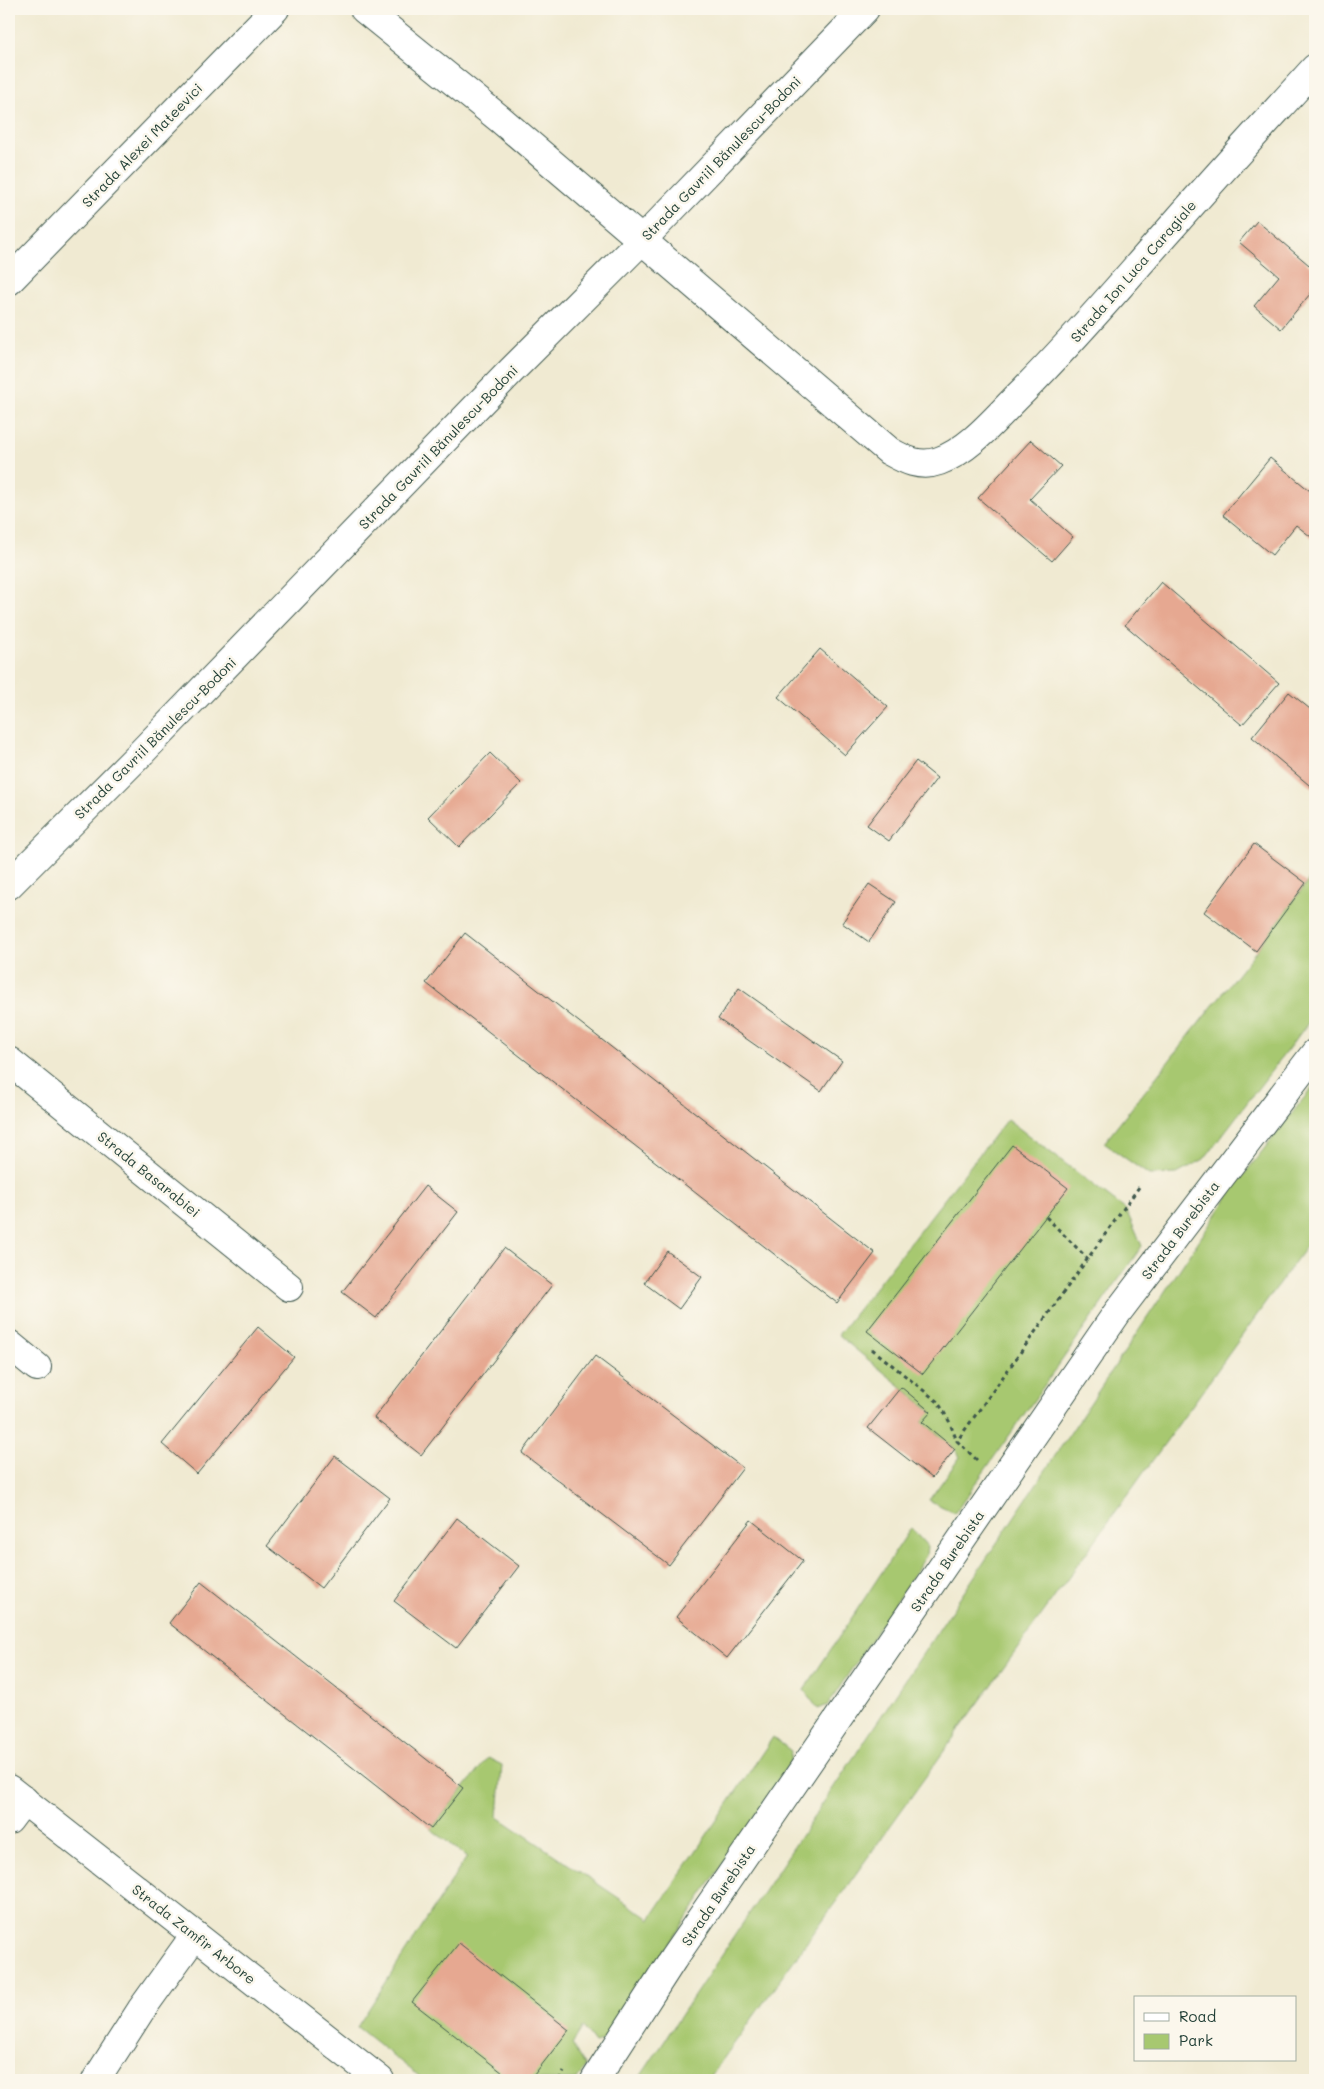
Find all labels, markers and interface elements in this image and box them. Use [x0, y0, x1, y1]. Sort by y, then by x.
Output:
street label: Strada Gavriil Bănulescu-Bodoni [637, 72, 805, 244]
street label: Strada Alexei Mateevici [78, 79, 206, 211]
street label: Strada Ion Luca Caragiale [1066, 196, 1200, 346]
street label: Strada Gavriil Bănulescu-Bodoni [354, 361, 522, 533]
street label: Strada Gavriil Bănulescu-Bodoni [70, 653, 240, 823]
street label: Strada Basarabiei [94, 1127, 204, 1221]
street label: Strada Burebista [1137, 1177, 1223, 1283]
street label: Strada Burebista [906, 1506, 988, 1616]
street label: Strada Burebista [677, 1840, 759, 1950]
street label: Strada Zamfir Arbore [128, 1880, 260, 1988]
legend [1134, 1996, 1296, 2062]
text: Road [1179, 2006, 1216, 2026]
text: Park [1179, 2030, 1213, 2050]

